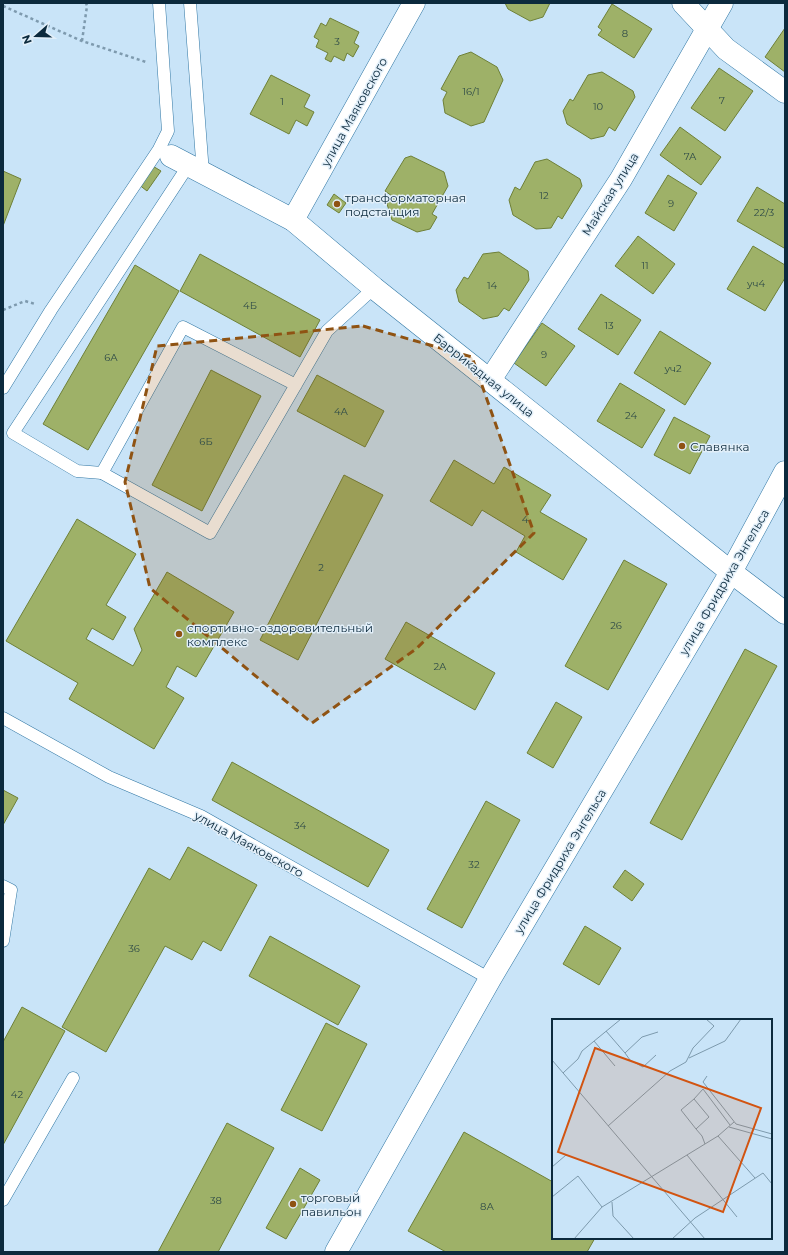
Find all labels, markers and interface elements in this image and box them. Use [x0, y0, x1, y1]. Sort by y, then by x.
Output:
north arrow [16, 16, 56, 56]
house number: 8 [622, 27, 628, 40]
text: N [19, 33, 35, 46]
house number: 3 [334, 35, 340, 48]
street label: улица Маяковского [317, 55, 390, 170]
house number: 16/1 [462, 85, 480, 98]
house number: 7 [719, 94, 725, 107]
house number: 1 [280, 95, 284, 108]
house number: 10 [593, 100, 603, 113]
street label: Майская улица [578, 150, 642, 238]
house number: 7А [684, 150, 697, 163]
house number: 12 [539, 189, 549, 202]
place label: трансформаторная подстанция [345, 190, 466, 219]
house number: 9 [668, 197, 674, 210]
marker: трансформаторная подстанция [332, 199, 342, 209]
house number: 22/3 [754, 206, 775, 219]
house number: 11 [641, 259, 649, 272]
house number: уч4 [746, 277, 765, 290]
house number: 14 [487, 279, 497, 292]
house number: 4Б [243, 299, 257, 312]
house number: 13 [604, 319, 614, 332]
street label: Баррикадная улица [431, 330, 537, 420]
house number: 9 [541, 348, 547, 361]
house number: 6А [104, 351, 118, 364]
house number: уч2 [663, 362, 682, 375]
house number: 4А [334, 405, 349, 418]
house number: 24 [625, 409, 637, 422]
house number: 6Б [199, 435, 213, 448]
place label: Славянка [690, 439, 749, 454]
marker: Славянка [677, 441, 687, 451]
street label: улица Фридриха Энгельса [675, 506, 772, 659]
house number: 4 [522, 513, 529, 526]
house number: 2 [318, 561, 324, 574]
house number: 26 [610, 619, 622, 632]
place label: спортивно-оздоровительный комплекс [187, 620, 373, 649]
marker: спортивно-оздоровительный комплекс [174, 629, 184, 639]
house number: 2А [433, 660, 447, 673]
street label: улица Фридриха Энгельса [510, 786, 609, 937]
street label: улица Маяковского [191, 807, 306, 880]
house number: 34 [294, 819, 307, 832]
house number: 32 [468, 858, 480, 871]
house number: 36 [128, 942, 140, 955]
inset map [552, 1019, 772, 1239]
house number: 42 [11, 1088, 23, 1101]
place label: торговый павильон [301, 1190, 362, 1219]
house number: 38 [210, 1194, 222, 1207]
marker: торговый павильон [288, 1199, 298, 1209]
house number: 8А [480, 1200, 494, 1213]

